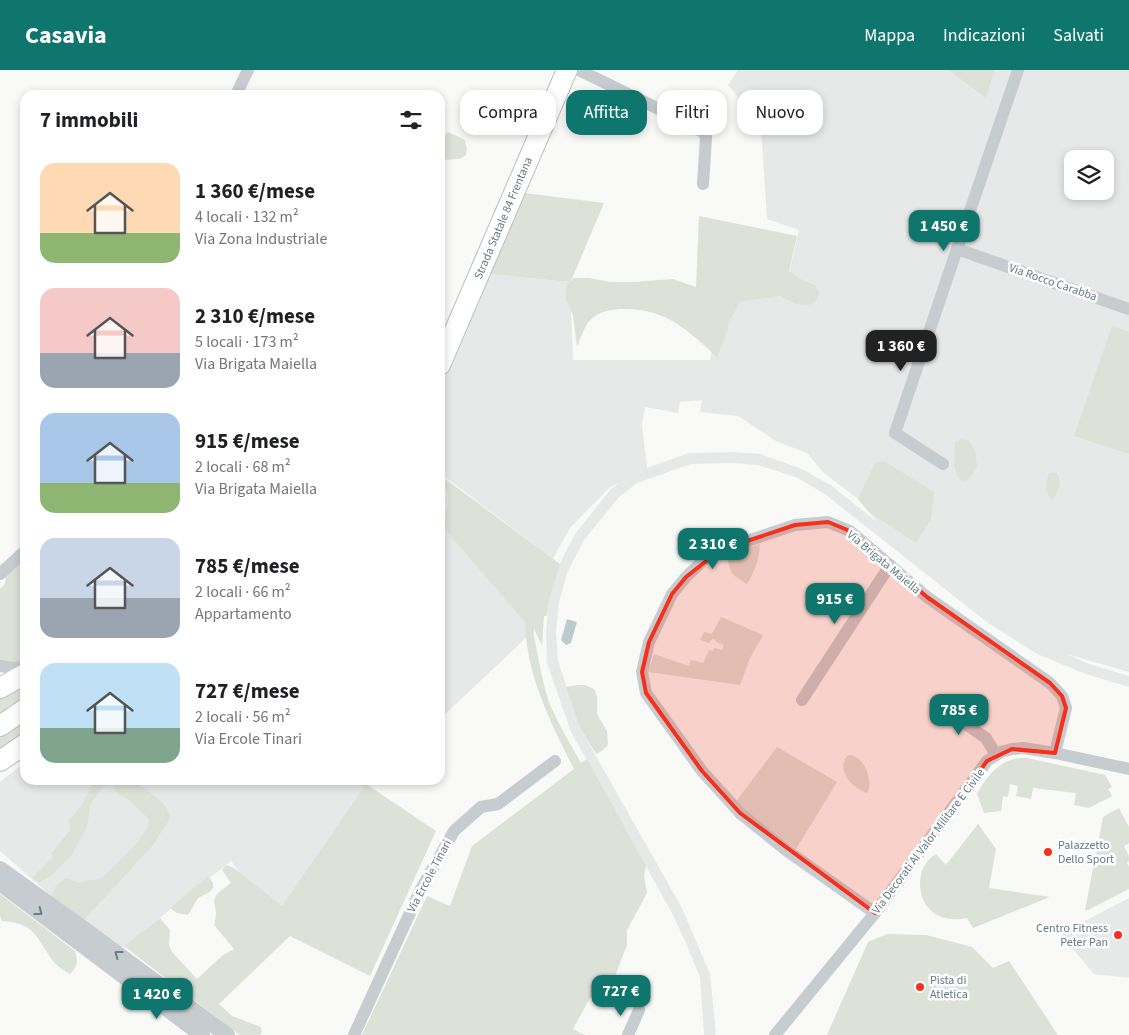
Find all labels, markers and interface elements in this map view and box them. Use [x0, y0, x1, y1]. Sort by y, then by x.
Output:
text: Casavia [25, 18, 107, 53]
text: Mappa [864, 23, 915, 48]
text: Indicazioni [943, 23, 1025, 48]
text: Salvati [1053, 23, 1104, 48]
chip: Compra [460, 90, 556, 135]
chip: Affitta [566, 90, 647, 135]
chip: Filtri [657, 90, 727, 135]
chip: Nuovo [737, 90, 823, 135]
text: 7 immobili [40, 105, 138, 135]
icon: filters [397, 106, 425, 134]
map controls [1064, 150, 1114, 200]
button: layers [1064, 150, 1114, 200]
street label: Strada Statale 84 Frentana [470, 154, 537, 282]
text: 1 360 €/mese [195, 176, 315, 206]
icon: home [80, 183, 140, 243]
text: 4 locali · 132 m² [195, 206, 299, 228]
pin: 1 450 € [898, 210, 990, 252]
text: 1 450 € [920, 215, 968, 237]
text: Via Zona Industriale [195, 228, 327, 250]
street label: Via Rocco Carabba [1007, 259, 1099, 306]
text: 2 310 €/mese [195, 301, 315, 331]
icon: home [80, 308, 140, 368]
pin: 1 360 € [855, 330, 947, 372]
text: 5 locali · 173 m² [195, 331, 299, 353]
text: 1 360 € [877, 335, 925, 357]
text: Via Brigata Maiella [195, 353, 317, 375]
text: 915 €/mese [195, 426, 300, 456]
icon: home [80, 433, 140, 493]
text: 2 locali · 68 m² [195, 456, 291, 478]
text: Via Brigata Maiella [195, 478, 317, 500]
street label: Via Brigata Maiella [843, 526, 924, 598]
pin: 2 310 € [667, 528, 759, 570]
text: 2 310 € [689, 533, 737, 555]
text: 785 €/mese [195, 551, 300, 581]
icon: home [80, 558, 140, 618]
text: 2 locali · 66 m² [195, 581, 291, 603]
pin: 915 € [800, 582, 870, 625]
text: 915 € [817, 588, 854, 610]
text: Appartamento [195, 603, 292, 625]
text: 727 €/mese [195, 676, 300, 706]
icon: home [80, 683, 140, 743]
pin: 785 € [924, 694, 994, 736]
text: 785 € [941, 699, 978, 721]
text: 2 locali · 56 m² [195, 706, 291, 728]
text: Via Ercole Tinari [195, 728, 302, 750]
street label: Via Decorati Al Valor Militare E Civile [868, 765, 989, 917]
street label: Via Ercole Tinari [403, 837, 456, 916]
place label: Palazzetto Dello Sport [1058, 837, 1114, 868]
marker: Palazzetto Dello Sport [1042, 846, 1054, 858]
one-way arrow [33, 906, 43, 915]
place label: Centro Fitness Peter Pan [1036, 920, 1108, 951]
marker: Centro Fitness Peter Pan [1112, 929, 1124, 941]
one-way arrow [114, 951, 124, 960]
place label: Pista di Atletica [930, 972, 968, 1003]
pin: 727 € [586, 974, 656, 1017]
pin: 1 420 € [111, 978, 203, 1020]
text: 727 € [603, 980, 640, 1002]
marker: Pista di Atletica [914, 981, 926, 993]
text: 1 420 € [133, 983, 181, 1005]

